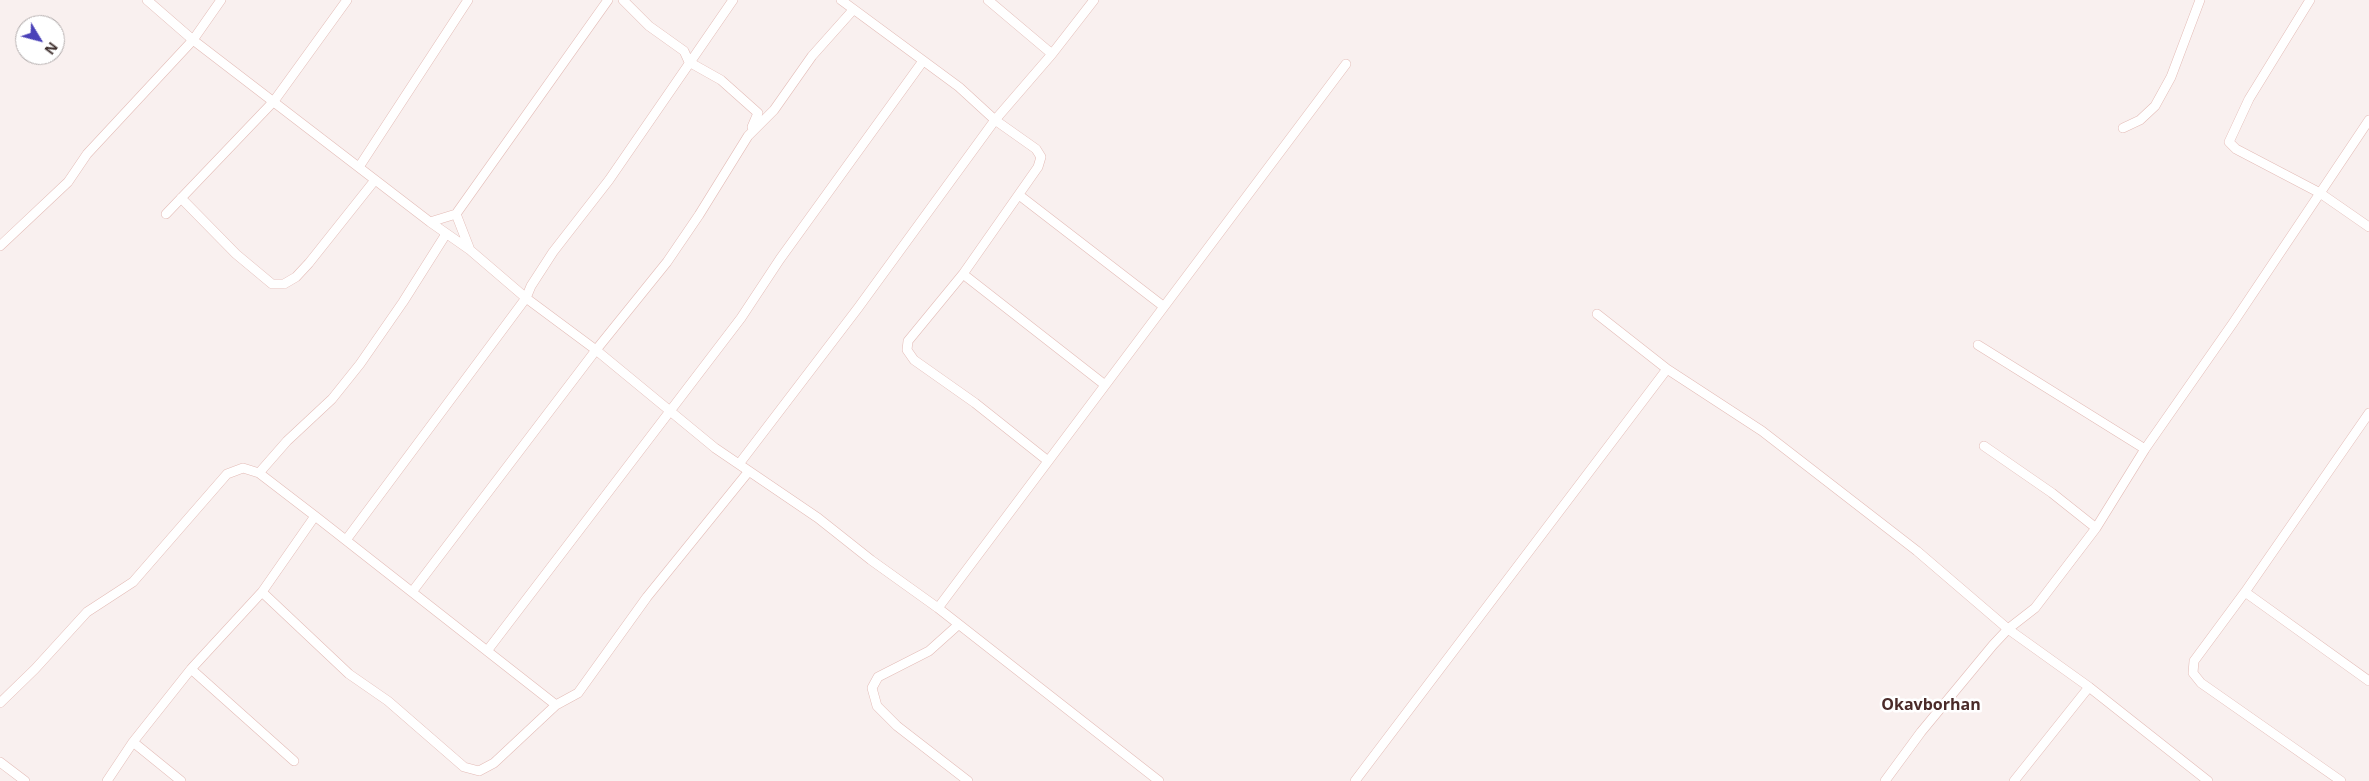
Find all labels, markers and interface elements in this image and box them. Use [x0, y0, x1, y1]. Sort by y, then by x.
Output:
north arrow [15, 15, 65, 65]
text: N [41, 38, 63, 59]
district label: Okavborhan [1881, 695, 1981, 715]

